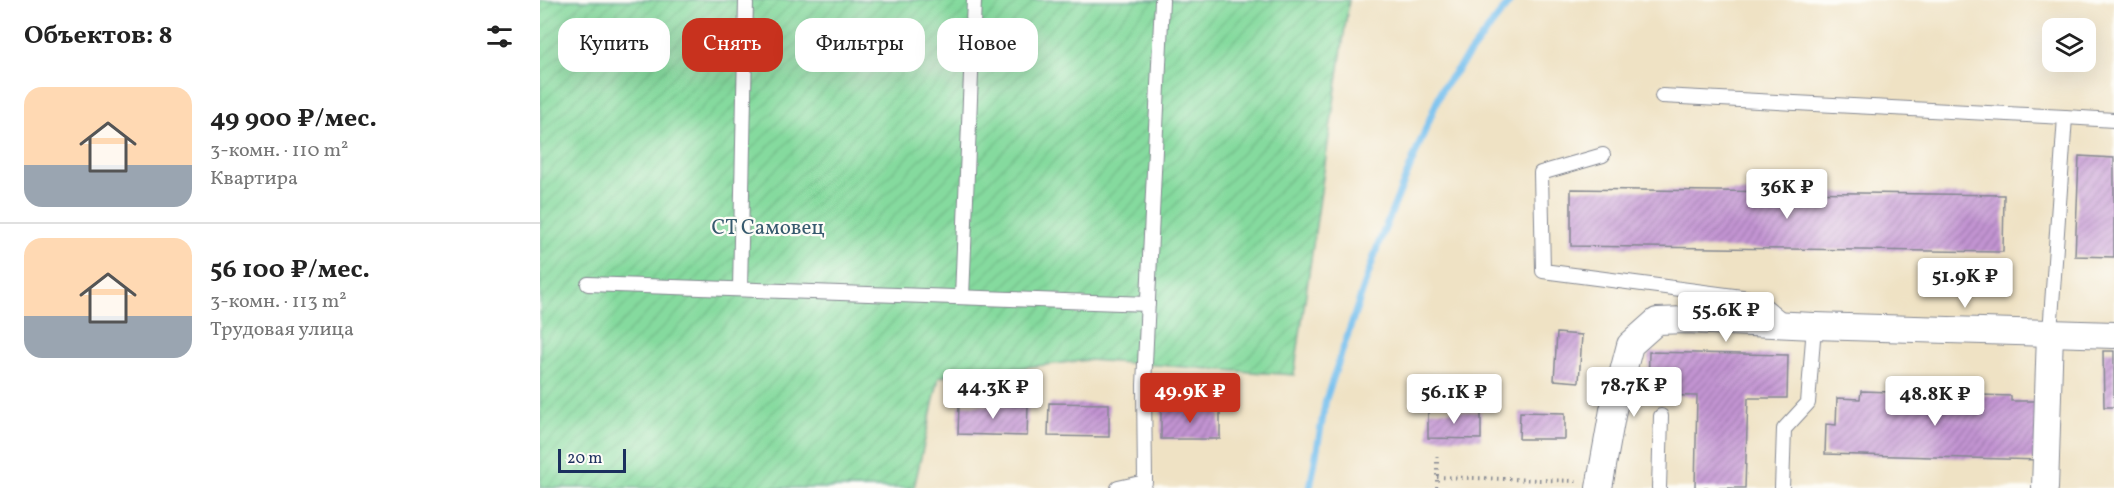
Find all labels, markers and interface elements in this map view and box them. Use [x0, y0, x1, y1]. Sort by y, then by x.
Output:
text: Объектов: 8 [24, 18, 173, 54]
chip: Купить [558, 18, 670, 72]
chip: Снять [682, 18, 783, 72]
chip: Фильтры [795, 18, 925, 72]
chip: Новое [937, 18, 1038, 72]
map controls [2042, 18, 2096, 72]
button: layers [2042, 18, 2096, 72]
icon: filters [483, 20, 516, 53]
text: 49 900 ₽/мес. [210, 101, 377, 137]
icon: home [72, 111, 144, 183]
text: 3-комн. · 110 m² [210, 137, 349, 165]
text: Квартира [210, 165, 298, 193]
pin: 36K ₽ [1745, 169, 1829, 220]
text: 36K ₽ [1760, 174, 1814, 202]
park label: СТ Самовец [712, 214, 824, 243]
text: 56 100 ₽/мес. [210, 252, 370, 288]
pin: 51.9K ₽ [1910, 258, 2020, 309]
icon: home [72, 262, 144, 334]
text: 51.9K ₽ [1932, 263, 1998, 291]
text: 3-комн. · 113 m² [210, 288, 347, 316]
pin: 55.6K ₽ [1671, 292, 1781, 343]
text: 55.6K ₽ [1692, 297, 1760, 325]
text: Трудовая улица [210, 316, 354, 344]
pin: 78.7K ₽ [1579, 367, 1689, 418]
pin: 44.3K ₽ [938, 369, 1048, 420]
text: 78.7K ₽ [1601, 372, 1667, 400]
pin: 49.9K ₽ [1135, 373, 1245, 424]
text: 44.3K ₽ [957, 374, 1029, 402]
pin: 56.1K ₽ [1399, 374, 1509, 425]
pin: 48.8K ₽ [1880, 376, 1990, 427]
text: 49.9K ₽ [1154, 378, 1226, 406]
text: 56.1K ₽ [1421, 379, 1487, 407]
text: 48.8K ₽ [1899, 381, 1971, 409]
scale bar [558, 446, 626, 474]
text: 20 m [567, 448, 602, 470]

